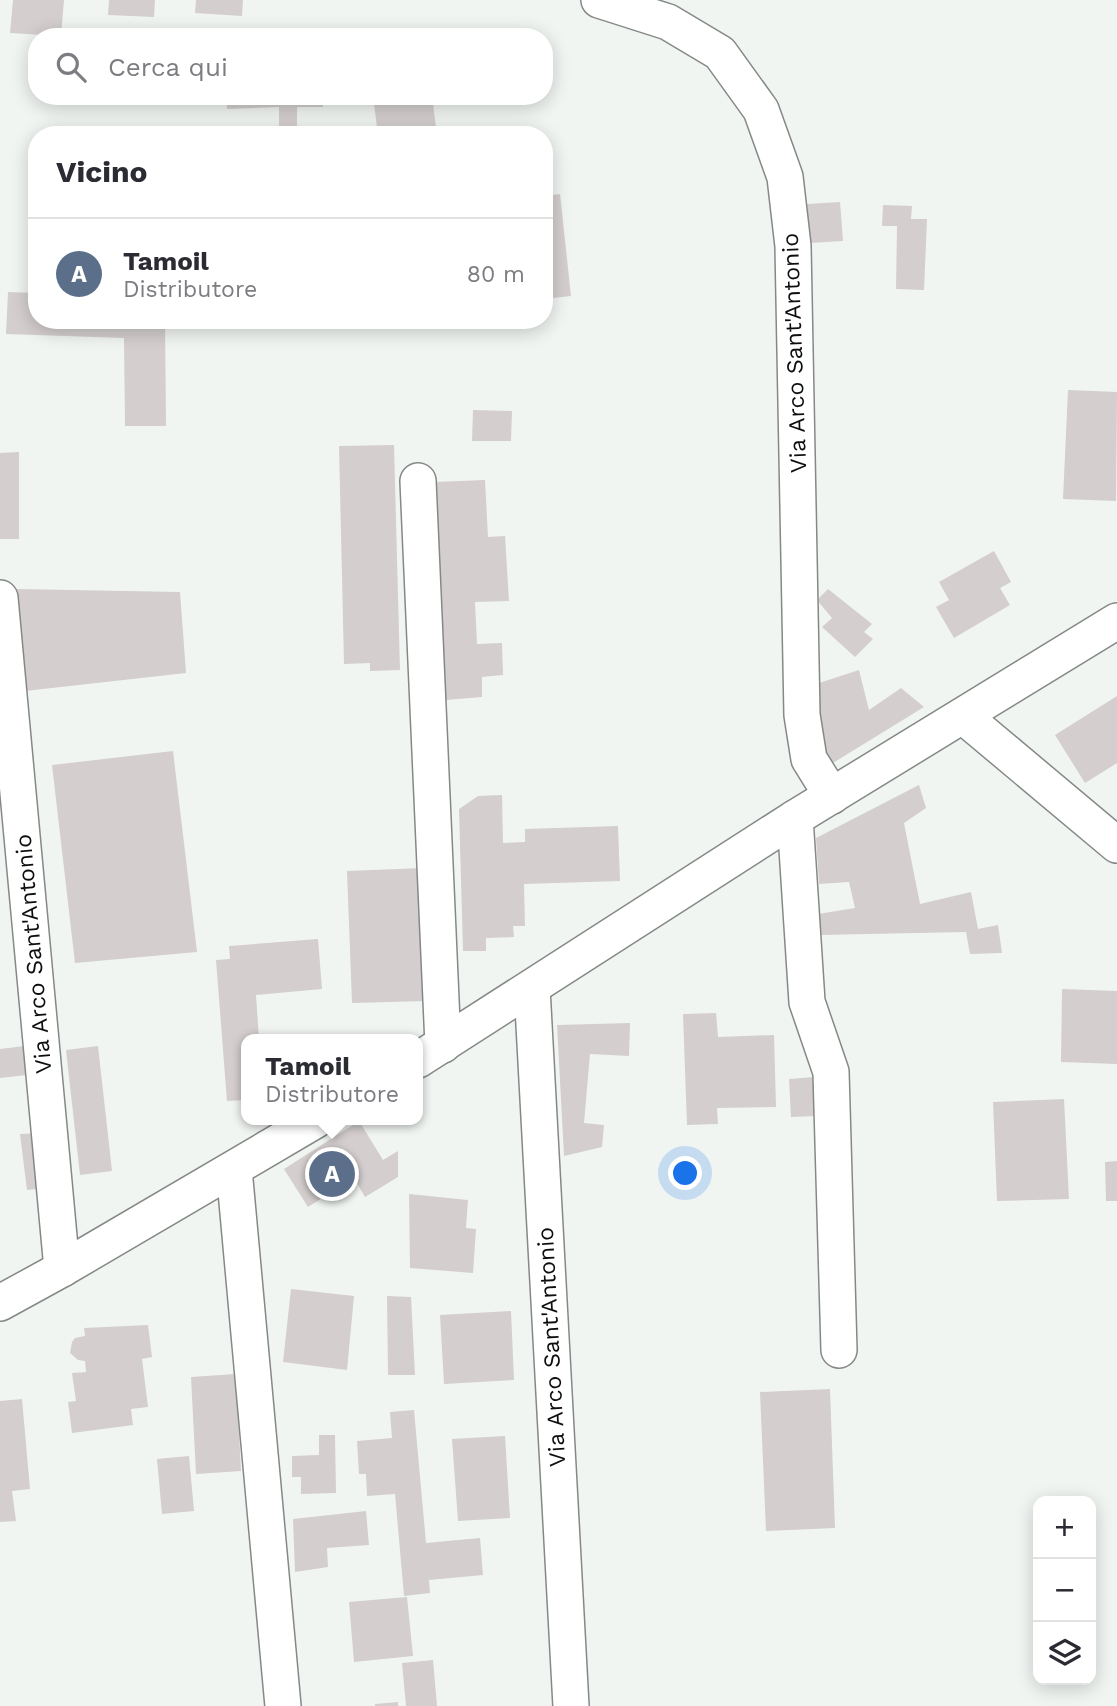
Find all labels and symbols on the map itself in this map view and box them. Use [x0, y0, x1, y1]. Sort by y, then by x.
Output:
street label: Via Arco Sant'Antonio [777, 232, 812, 474]
street label: Via Arco Sant'Antonio [10, 833, 57, 1075]
pin: A [309, 1148, 355, 1200]
your location [668, 1156, 702, 1190]
street label: Via Arco Sant'Antonio [532, 1226, 571, 1468]

